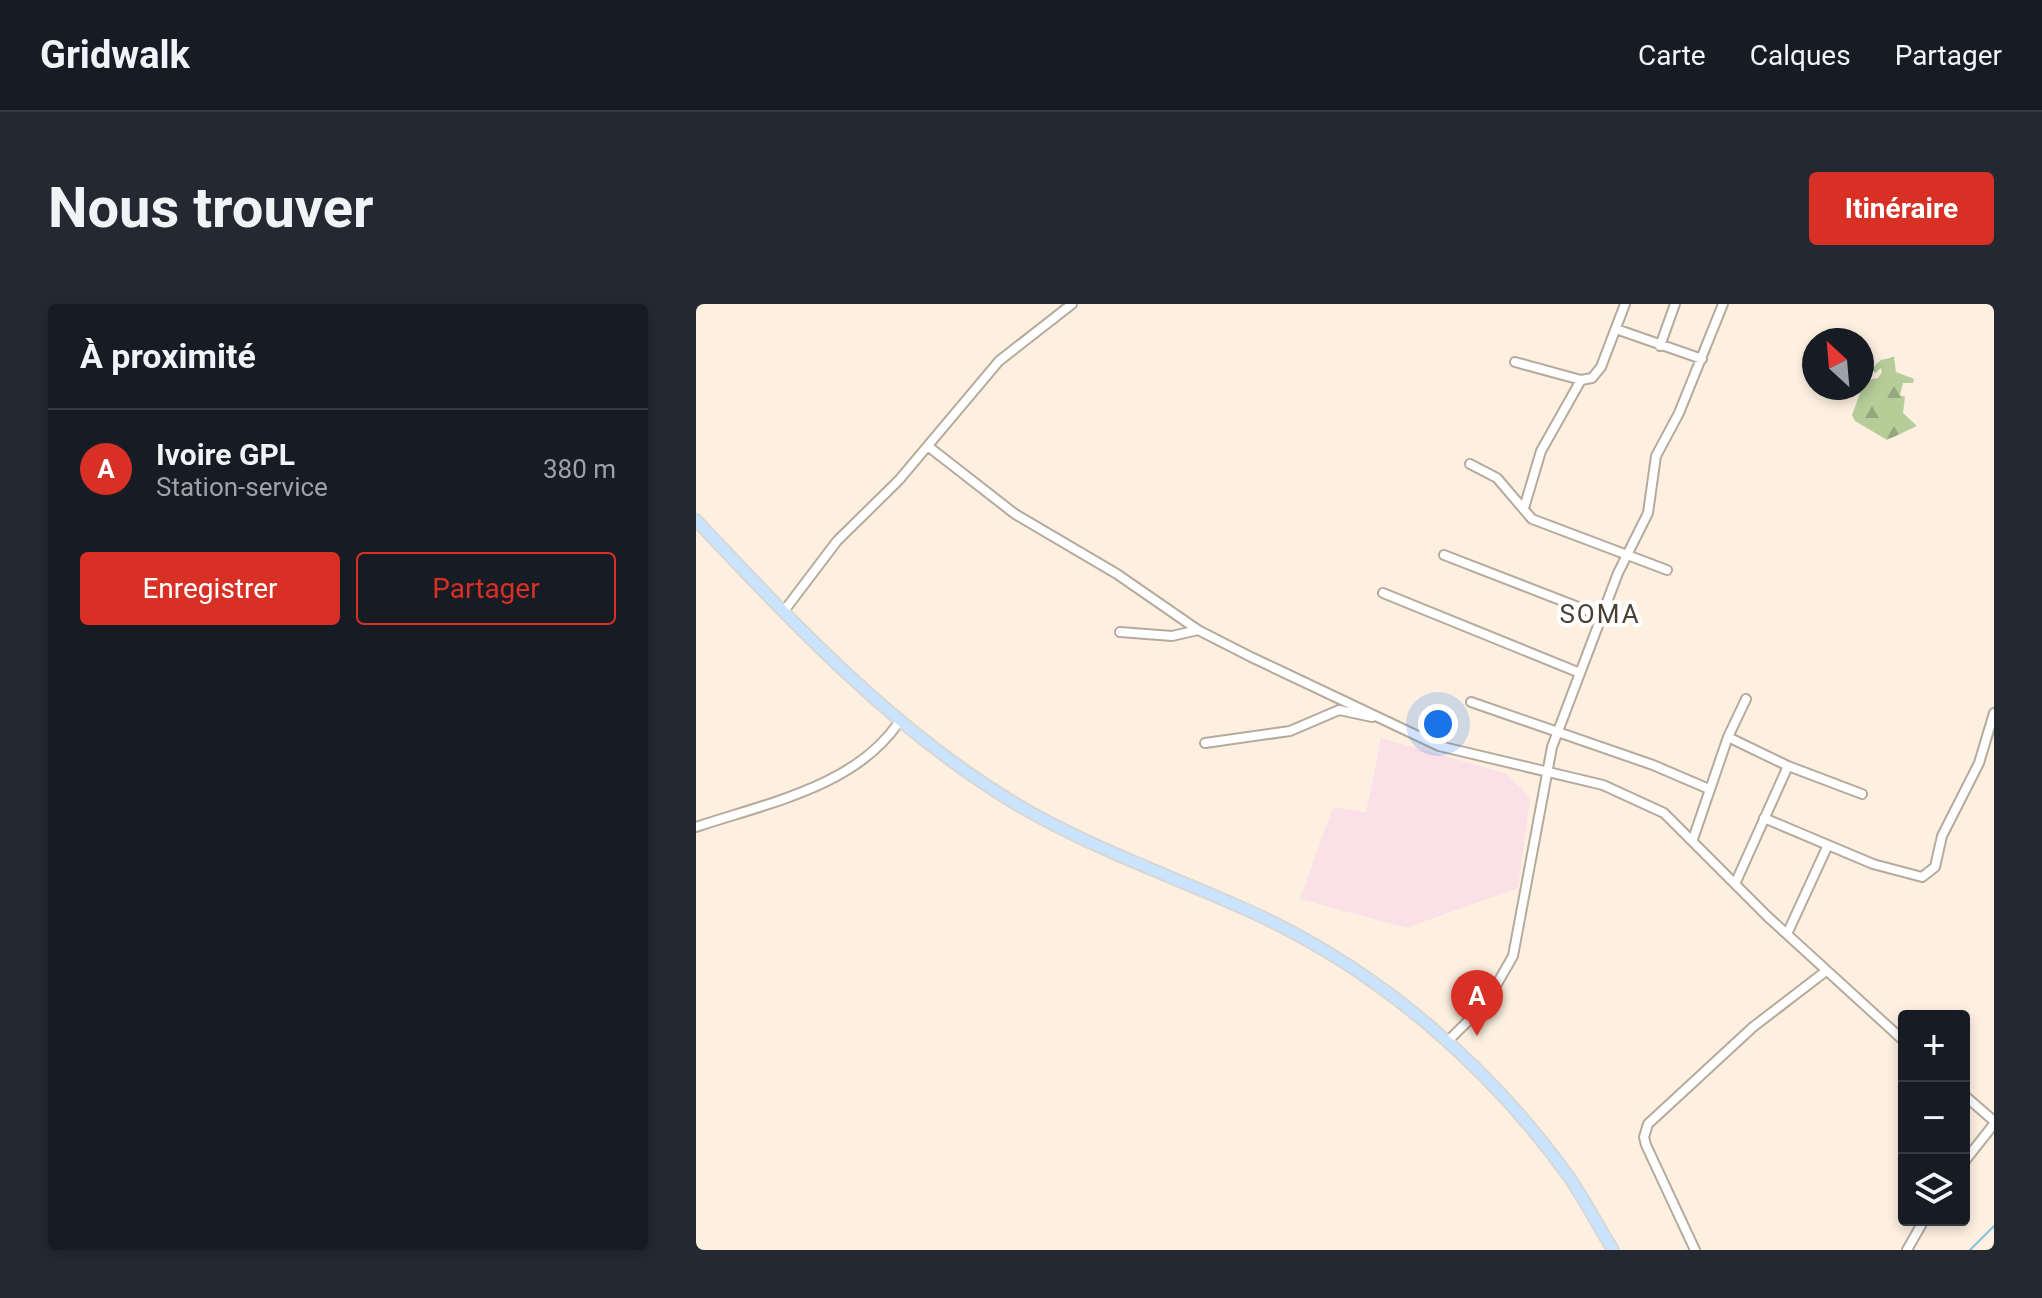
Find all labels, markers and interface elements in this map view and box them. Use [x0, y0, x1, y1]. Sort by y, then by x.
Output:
text: Gridwalk [40, 33, 190, 77]
text: Carte [1638, 39, 1706, 72]
text: Calques [1750, 39, 1851, 72]
text: Partager [1895, 39, 2002, 72]
button: Itinéraire [1809, 172, 1994, 245]
text: Nous trouver [48, 175, 374, 241]
north arrow [1802, 328, 1874, 400]
text: À proximité [80, 336, 256, 376]
text: Ivoire GPL [156, 437, 295, 472]
text: A [97, 454, 115, 484]
text: 380 m [543, 454, 616, 484]
text: Station-service [156, 472, 328, 502]
button: Enregistrer [80, 552, 340, 625]
button: Partager [356, 552, 616, 625]
district label: SOMA [1559, 599, 1641, 629]
your location [1418, 704, 1458, 744]
pin: A [1451, 970, 1503, 1036]
map controls [1898, 1010, 1970, 1226]
button: + [1898, 1010, 1970, 1082]
button: − [1898, 1082, 1970, 1154]
button: layers [1898, 1154, 1970, 1226]

